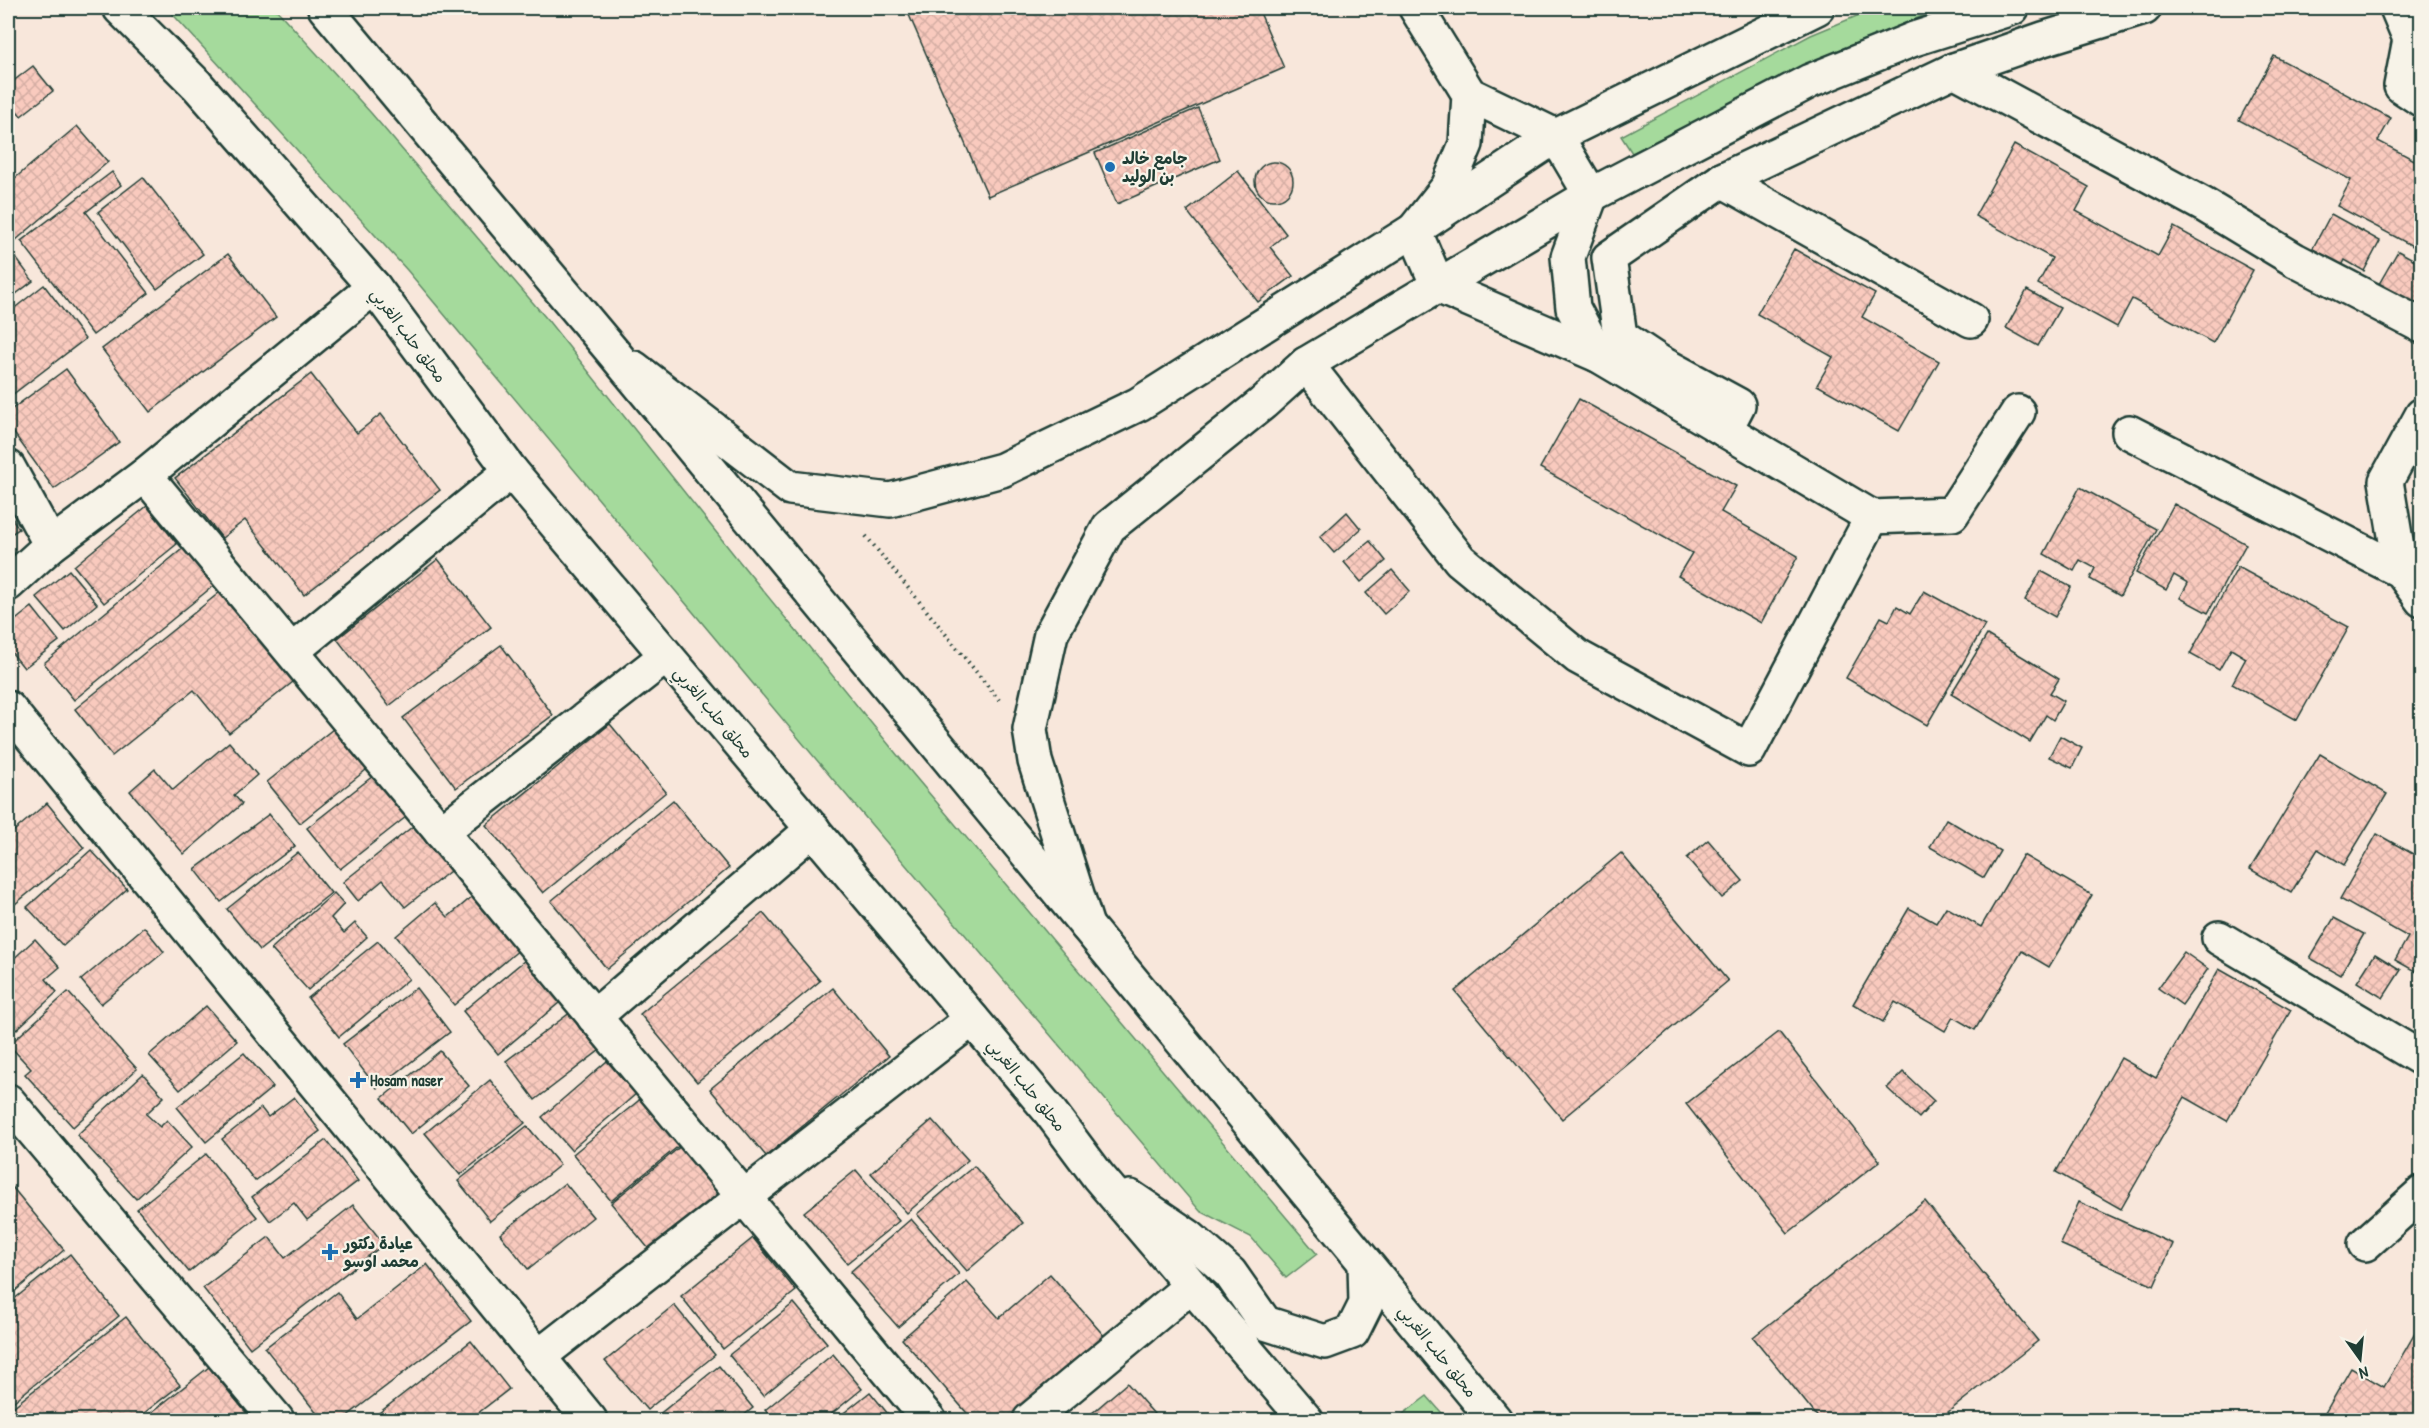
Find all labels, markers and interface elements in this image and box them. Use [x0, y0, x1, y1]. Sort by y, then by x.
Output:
place label: جامع خالد بن الوليد [1122, 147, 1187, 188]
marker: جامع خالد بن الوليد [1103, 160, 1117, 174]
street label: محلق حلب الغربي [363, 283, 452, 389]
street label: محلق حلب الغربي [666, 661, 759, 765]
street label: محلق حلب الغربي [980, 1034, 1071, 1139]
place label: Hosam naser [370, 1069, 444, 1091]
marker: Hosam naser [351, 1073, 365, 1087]
place label: عيادة دكتور محمد اوسو [342, 1232, 419, 1272]
marker: عيادة دكتور محمد اوسو [321, 1243, 339, 1261]
street label: محلق حلب الغربي [1391, 1300, 1482, 1405]
north arrow [2330, 1329, 2390, 1389]
text: N [2356, 1362, 2371, 1385]

